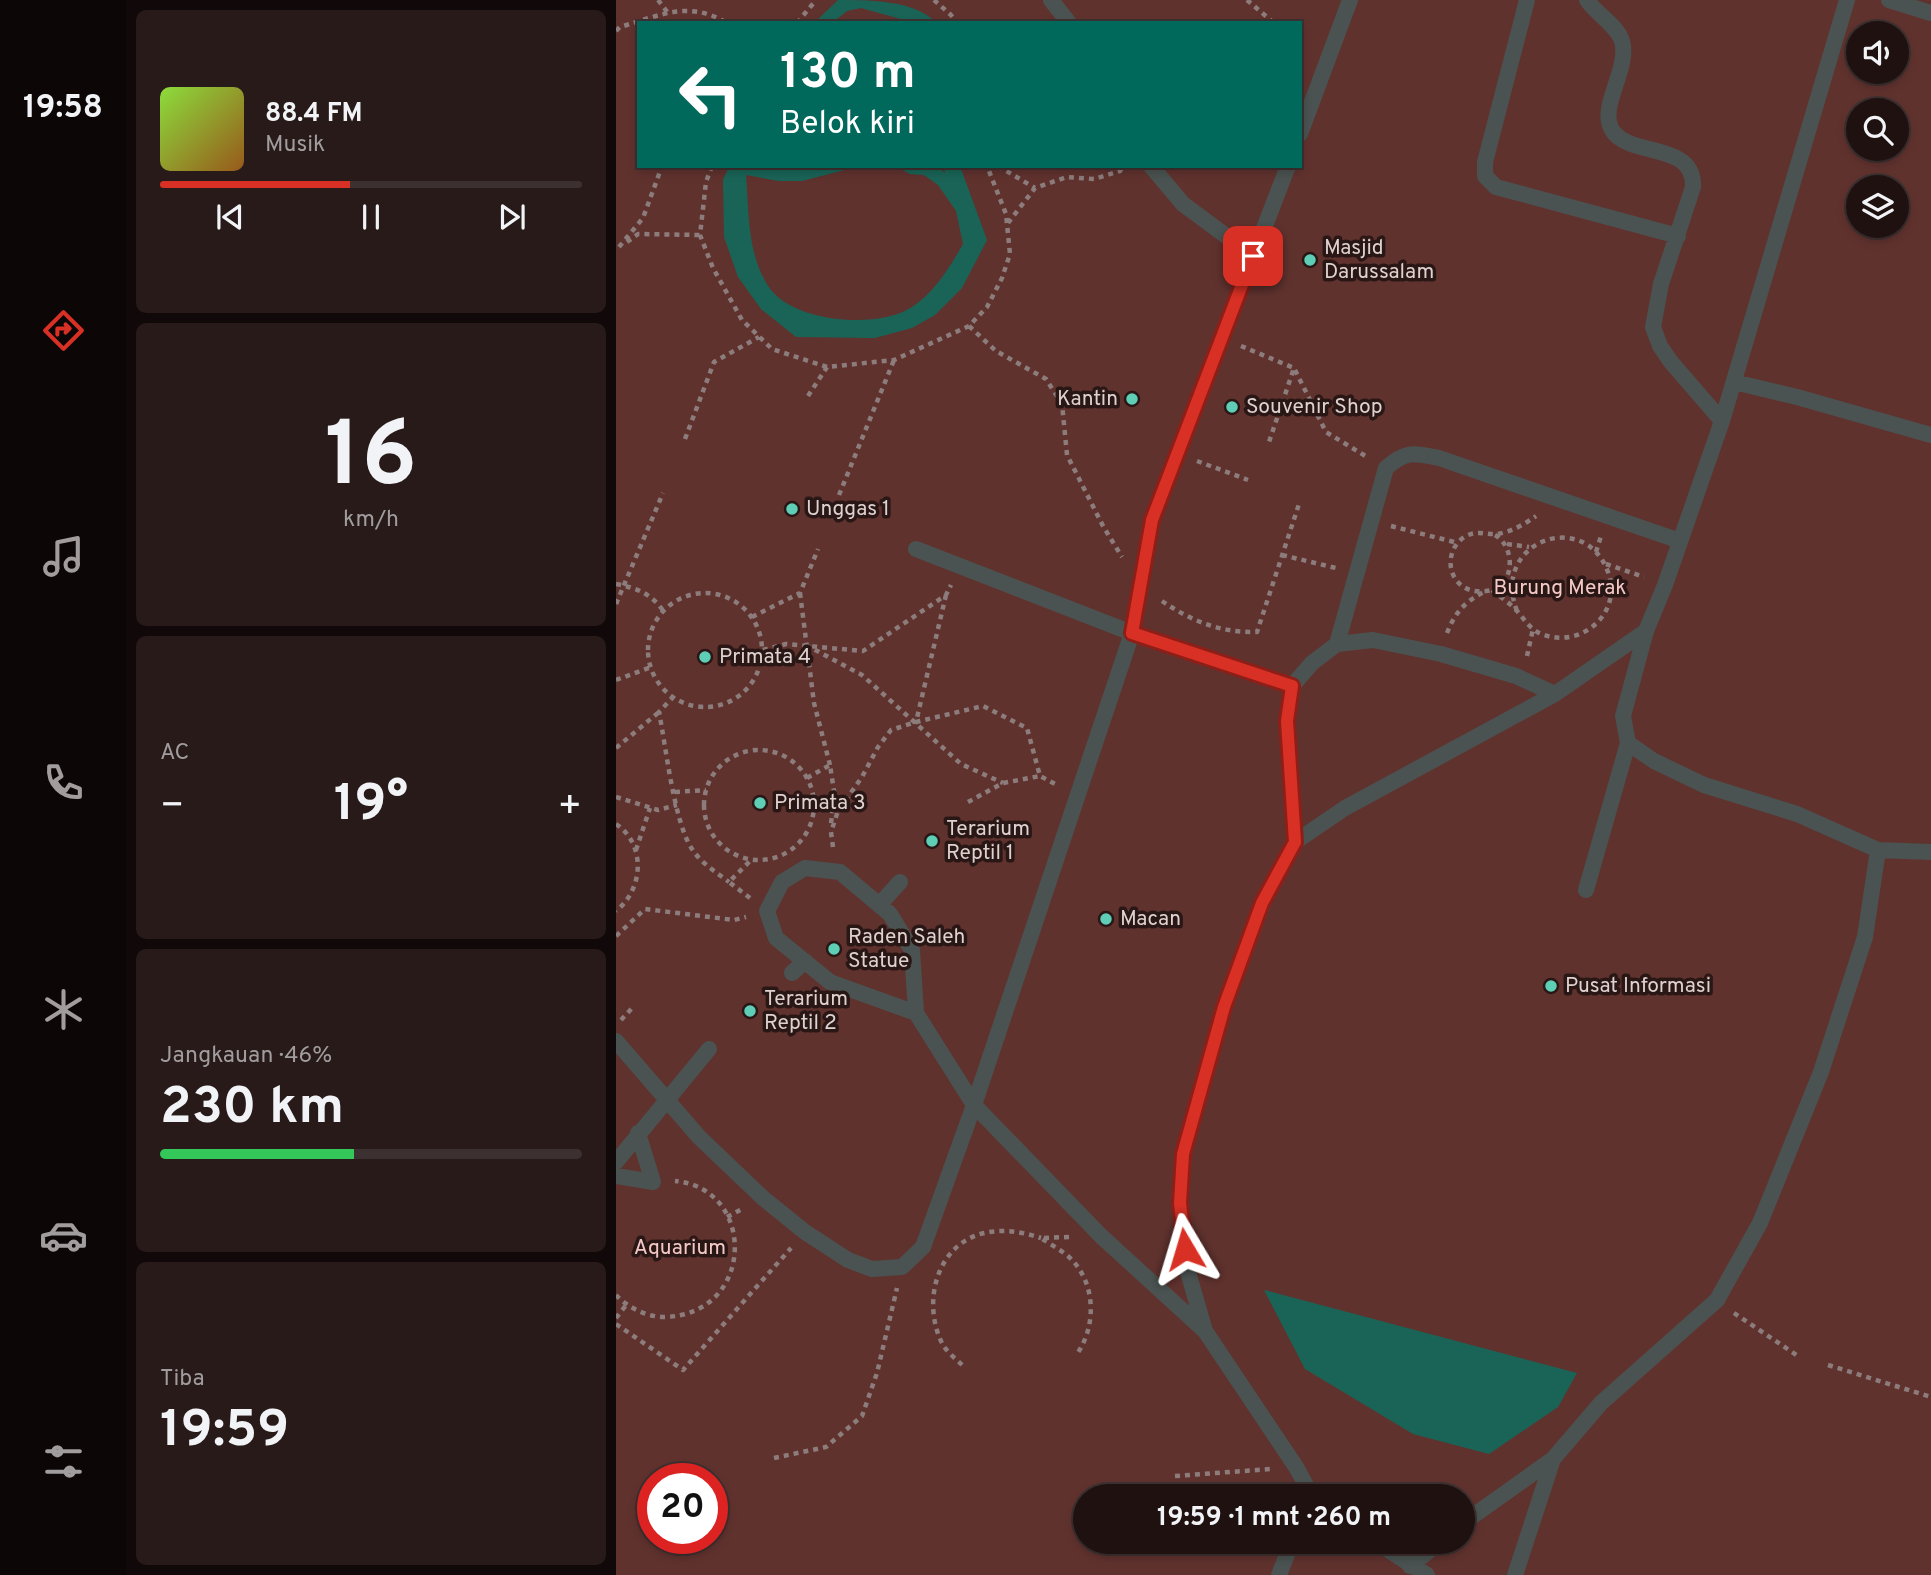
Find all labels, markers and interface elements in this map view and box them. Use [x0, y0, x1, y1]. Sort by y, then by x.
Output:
map controls [1846, 21, 1909, 238]
button: sound [1846, 21, 1909, 84]
text: 130 m [780, 44, 916, 106]
icon: left [665, 49, 756, 140]
text: 19:58 [23, 89, 103, 129]
text: 88.4 FM [265, 98, 363, 131]
button: search [1846, 98, 1909, 161]
text: Belok kiri [780, 105, 915, 145]
text: Musik [265, 131, 325, 160]
button: layers [1846, 175, 1909, 238]
icon: previous [211, 198, 249, 236]
icon: pause [352, 198, 390, 236]
icon: next [493, 198, 531, 236]
pin [1223, 226, 1283, 286]
place label: Masjid Darussalam [1324, 235, 1434, 286]
icon: arrive [1234, 237, 1272, 275]
marker: Masjid Darussalam [1302, 252, 1318, 268]
icon: directions [39, 306, 88, 355]
place label: Kantin [1057, 386, 1118, 413]
marker: Kantin [1124, 391, 1140, 407]
place label: Souvenir Shop [1246, 394, 1383, 421]
marker: Souvenir Shop [1224, 399, 1240, 415]
text: 16 [325, 403, 417, 518]
place label: Unggas 1 [806, 496, 890, 523]
marker: Unggas 1 [784, 501, 800, 517]
text: km/h [343, 506, 399, 535]
icon: music [39, 532, 88, 581]
park label: Burung Merak [1494, 575, 1626, 602]
place label: Primata 4 [719, 644, 811, 671]
marker: Primata 4 [697, 649, 713, 665]
text: AC [160, 739, 189, 768]
icon: phone [39, 758, 88, 807]
text: 19° [334, 773, 408, 839]
text: − [160, 783, 185, 832]
text: + [557, 783, 582, 832]
place label: Primata 3 [774, 790, 866, 817]
marker: Primata 3 [752, 795, 768, 811]
place label: Terarium Reptil 1 [946, 816, 1030, 867]
marker: Terarium Reptil 1 [924, 833, 940, 849]
place label: Macan [1120, 906, 1181, 933]
marker: Macan [1098, 911, 1114, 927]
place label: Raden Saleh Statue [848, 924, 965, 975]
marker: Raden Saleh Statue [826, 941, 842, 957]
place label: Pusat Informasi [1565, 973, 1711, 1000]
marker: Pusat Informasi [1543, 978, 1559, 994]
icon: climate [39, 985, 88, 1034]
place label: Terarium Reptil 2 [764, 986, 848, 1037]
marker: Terarium Reptil 2 [742, 1003, 758, 1019]
text: Jangkauan · 46% [160, 1042, 332, 1071]
text: 230 km [160, 1076, 344, 1142]
icon: car [39, 1211, 88, 1260]
position arrow [1148, 1212, 1222, 1286]
park label: Aquarium [634, 1235, 726, 1262]
text: Tiba [160, 1365, 205, 1394]
text: 19:59 [160, 1399, 289, 1465]
icon: filters [39, 1437, 88, 1486]
speed limit sign: 20 [637, 1463, 728, 1554]
text: 19:59 · 1 mnt · 260 m [1157, 1502, 1391, 1535]

